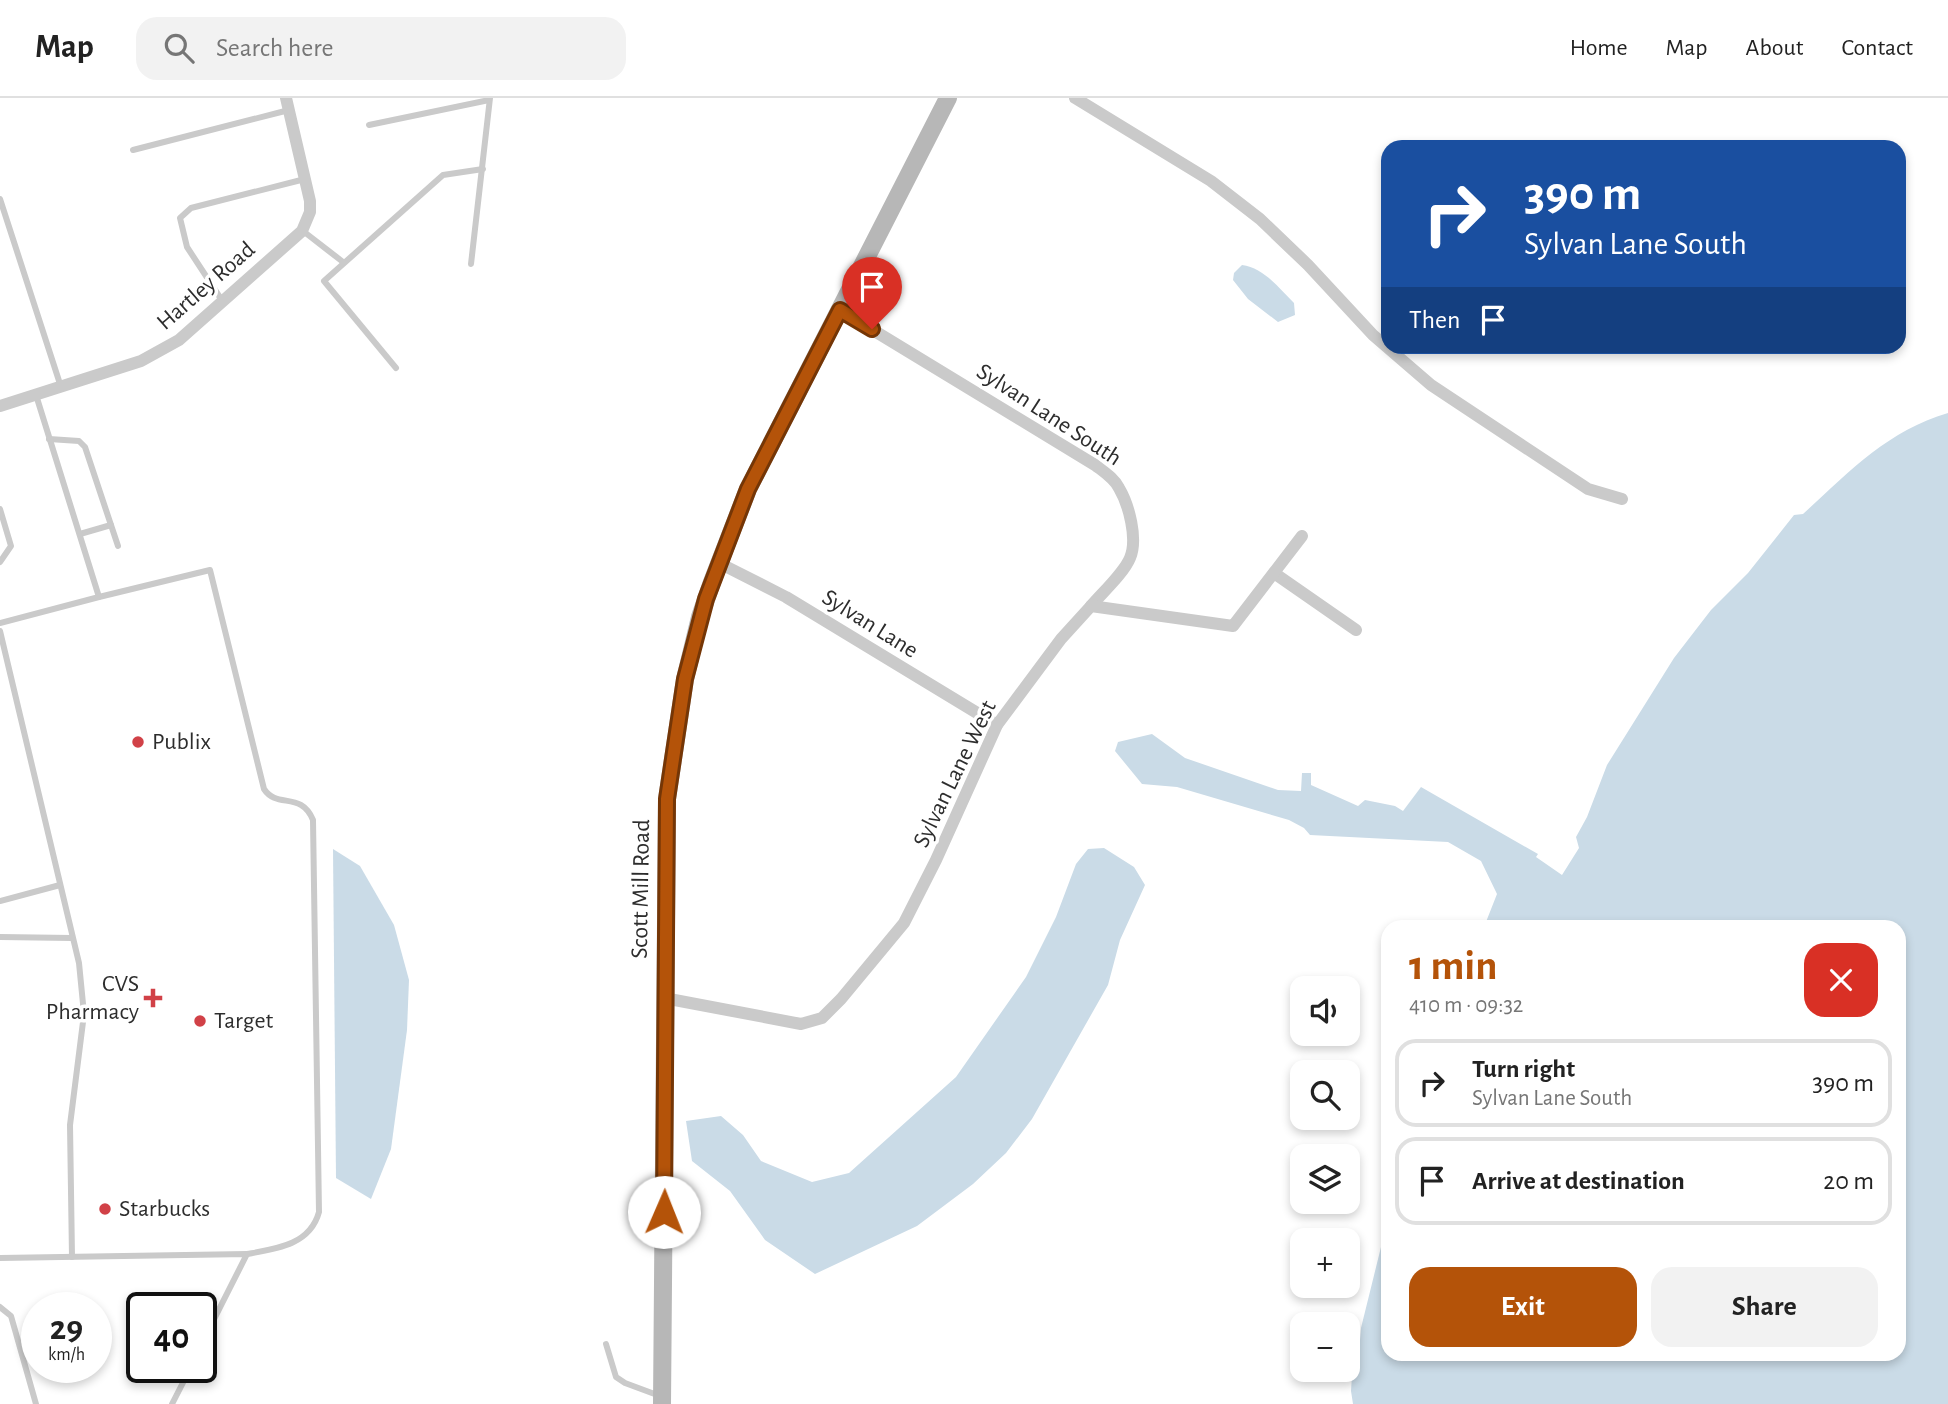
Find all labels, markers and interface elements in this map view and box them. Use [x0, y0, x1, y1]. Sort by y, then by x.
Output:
search box [136, 17, 626, 80]
icon: search [160, 29, 198, 67]
text: Map [35, 31, 94, 64]
text: Search here [216, 35, 334, 61]
text: Home [1570, 36, 1628, 60]
text: Map [1666, 36, 1708, 60]
text: About [1746, 36, 1803, 60]
text: Contact [1841, 36, 1913, 60]
icon: right [1409, 168, 1500, 259]
text: 390 m [1524, 170, 1641, 219]
text: Sylvan Lane South [1524, 228, 1747, 260]
street label: Hartley Road [152, 237, 260, 335]
pin [842, 257, 902, 329]
icon: arrive [853, 268, 891, 306]
icon: arrive [1474, 301, 1512, 339]
text: Then [1409, 307, 1460, 333]
street label: Sylvan Lane South [972, 359, 1126, 471]
street label: Sylvan Lane [818, 585, 922, 663]
street label: Sylvan Lane West [909, 696, 1001, 851]
place label: Publix [152, 730, 211, 754]
marker: Publix [130, 734, 146, 750]
street label: Scott Mill Road [628, 819, 654, 959]
button: close [1804, 943, 1878, 1017]
text: 1 min [1409, 945, 1498, 987]
place label: CVS Pharmacy [46, 972, 139, 1024]
map controls [1290, 976, 1360, 1382]
button: sound [1290, 976, 1360, 1046]
marker: CVS Pharmacy [145, 990, 161, 1006]
text: 410 m · 09:32 [1409, 994, 1523, 1017]
place label: Target [214, 1009, 274, 1033]
marker: Target [192, 1013, 208, 1029]
text: Turn right [1472, 1056, 1575, 1082]
button: search [1290, 1060, 1360, 1130]
icon: right [1413, 1064, 1451, 1102]
text: 390 m [1812, 1070, 1874, 1096]
text: Sylvan Lane South [1472, 1087, 1632, 1110]
button: layers [1290, 1144, 1360, 1214]
icon: arrive [1413, 1162, 1451, 1200]
text: Arrive at destination [1472, 1168, 1685, 1194]
text: 20 m [1823, 1168, 1874, 1194]
position arrow [627, 1175, 701, 1249]
place label: Starbucks [119, 1197, 210, 1221]
marker: Starbucks [97, 1201, 113, 1217]
button: + [1290, 1228, 1360, 1298]
button: Exit [1409, 1267, 1637, 1347]
button: Share [1651, 1267, 1878, 1347]
speed limit sign: 40 [126, 1292, 217, 1383]
text: 29 [50, 1311, 83, 1346]
button: − [1290, 1312, 1360, 1382]
text: km/h [48, 1346, 85, 1364]

